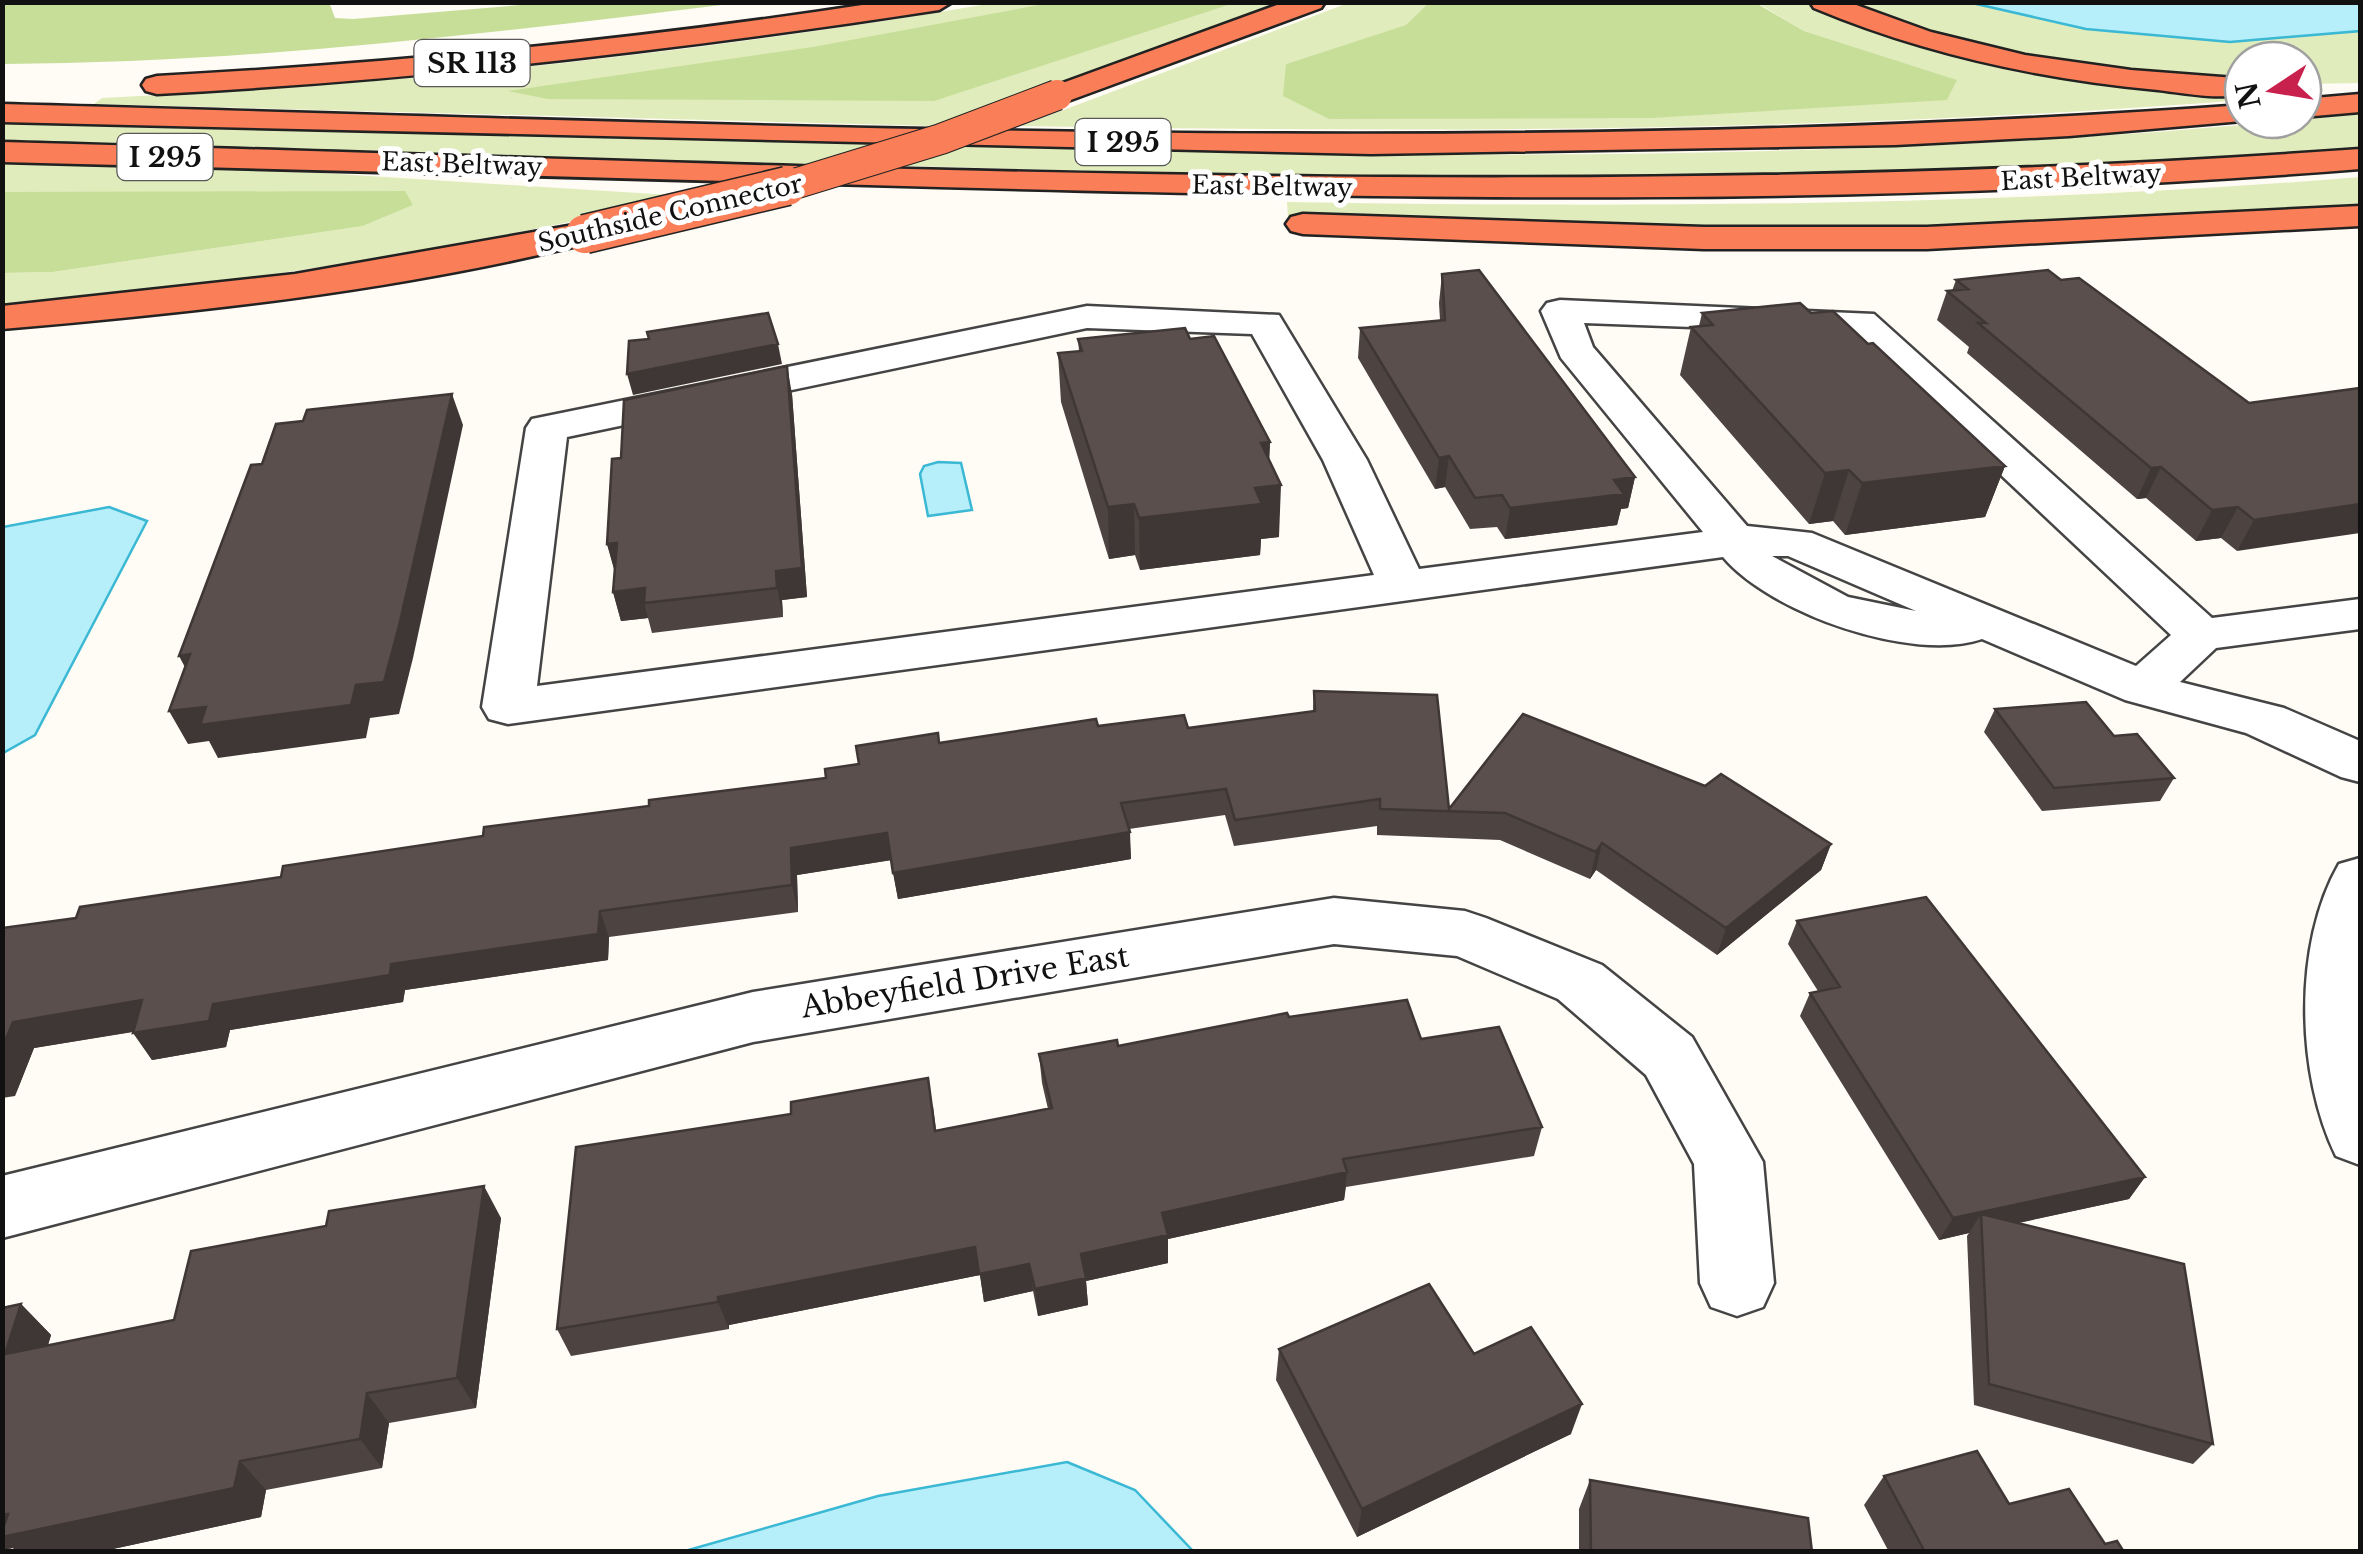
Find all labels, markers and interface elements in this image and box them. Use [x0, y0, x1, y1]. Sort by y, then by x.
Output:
road number: SR 113 [414, 40, 530, 86]
north arrow [2223, 40, 2323, 140]
text: N [2229, 79, 2269, 112]
road number: I 295 [1076, 119, 1170, 165]
road number: I 295 [118, 134, 212, 180]
street label: East Beltway [381, 146, 543, 183]
street label: East Beltway [2000, 158, 2162, 197]
street label: Southside Connector [535, 168, 805, 259]
street label: East Beltway [1191, 170, 1353, 203]
street label: Abbeyfield Drive East [797, 937, 1132, 1026]

